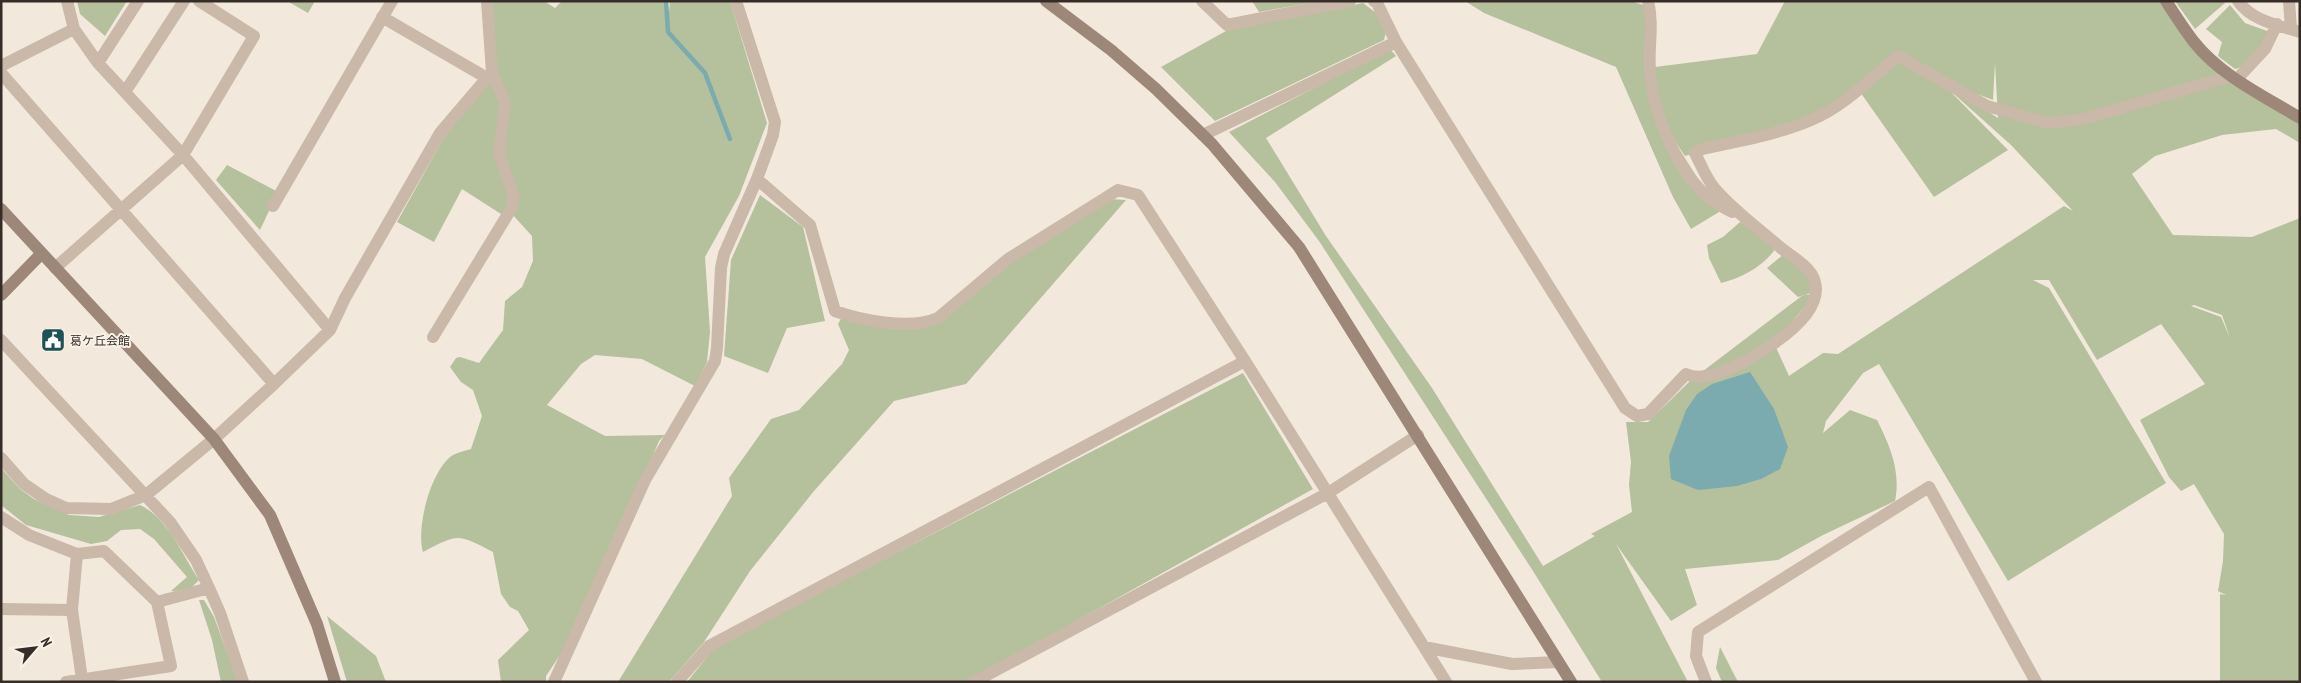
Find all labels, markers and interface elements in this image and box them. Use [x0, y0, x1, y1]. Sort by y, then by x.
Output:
public building icon: 葛ケ丘会館 [40, 327, 66, 353]
place label: 葛ケ丘会館 [70, 333, 130, 348]
north arrow [10, 623, 60, 673]
text: N [37, 634, 56, 649]

